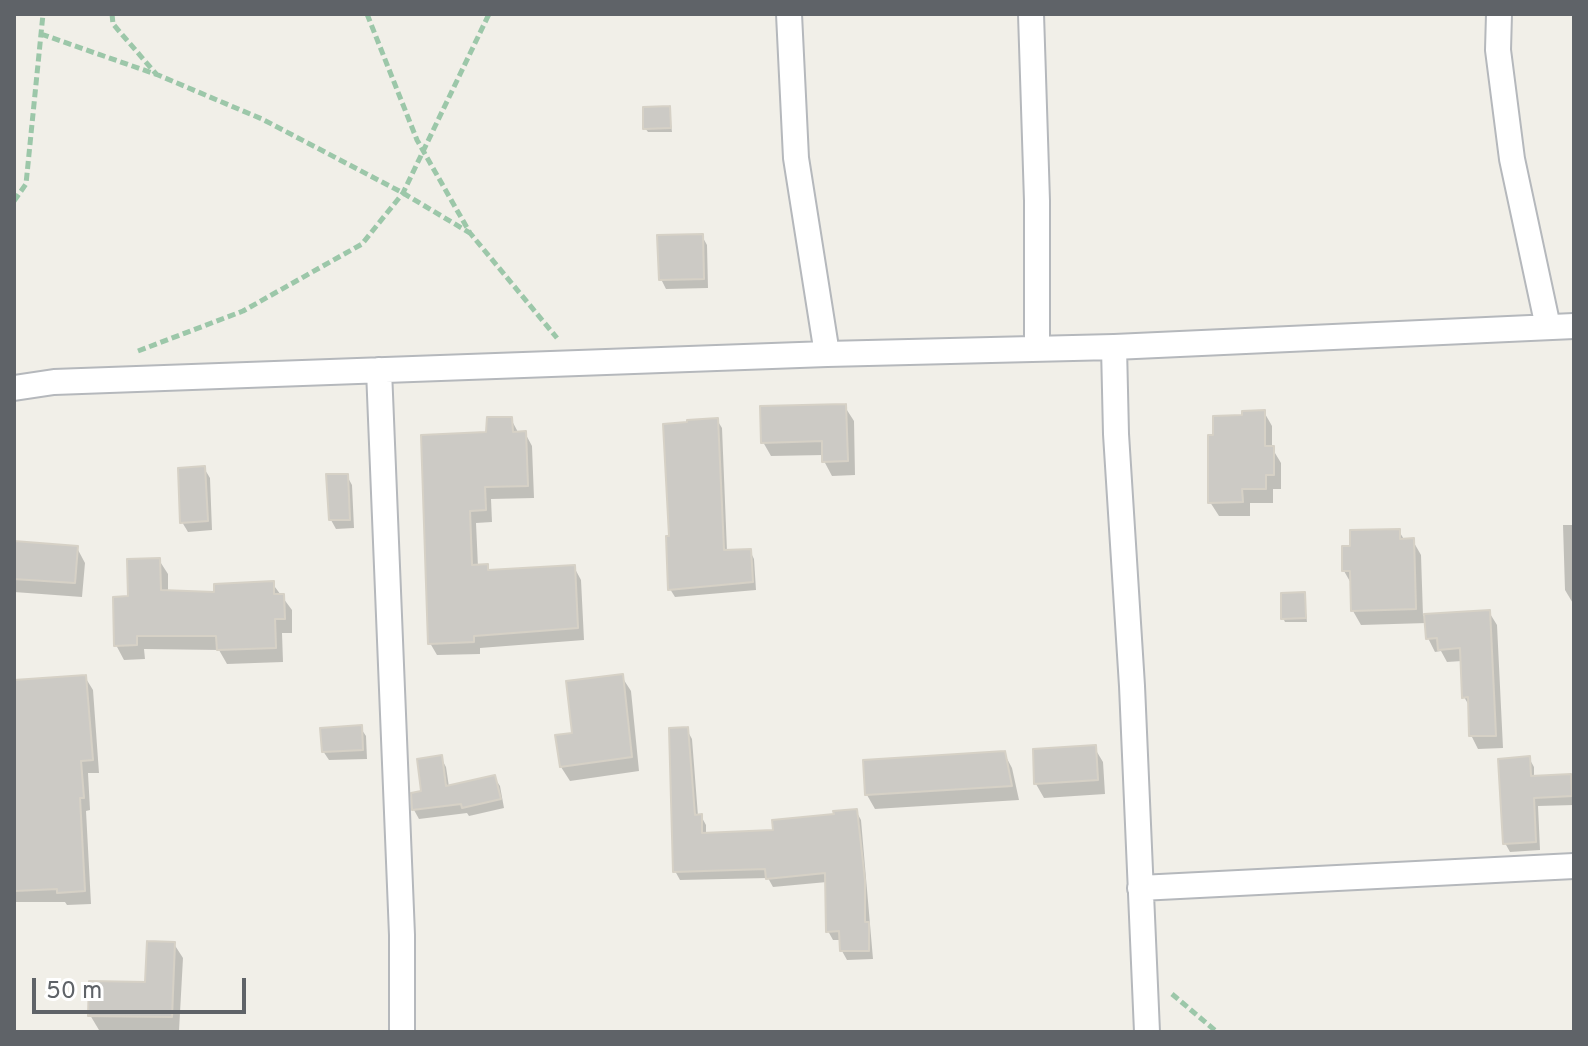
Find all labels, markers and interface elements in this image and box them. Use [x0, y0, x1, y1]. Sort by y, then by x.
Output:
scale bar [36, 962, 250, 1012]
text: 50 m [46, 977, 102, 1007]

